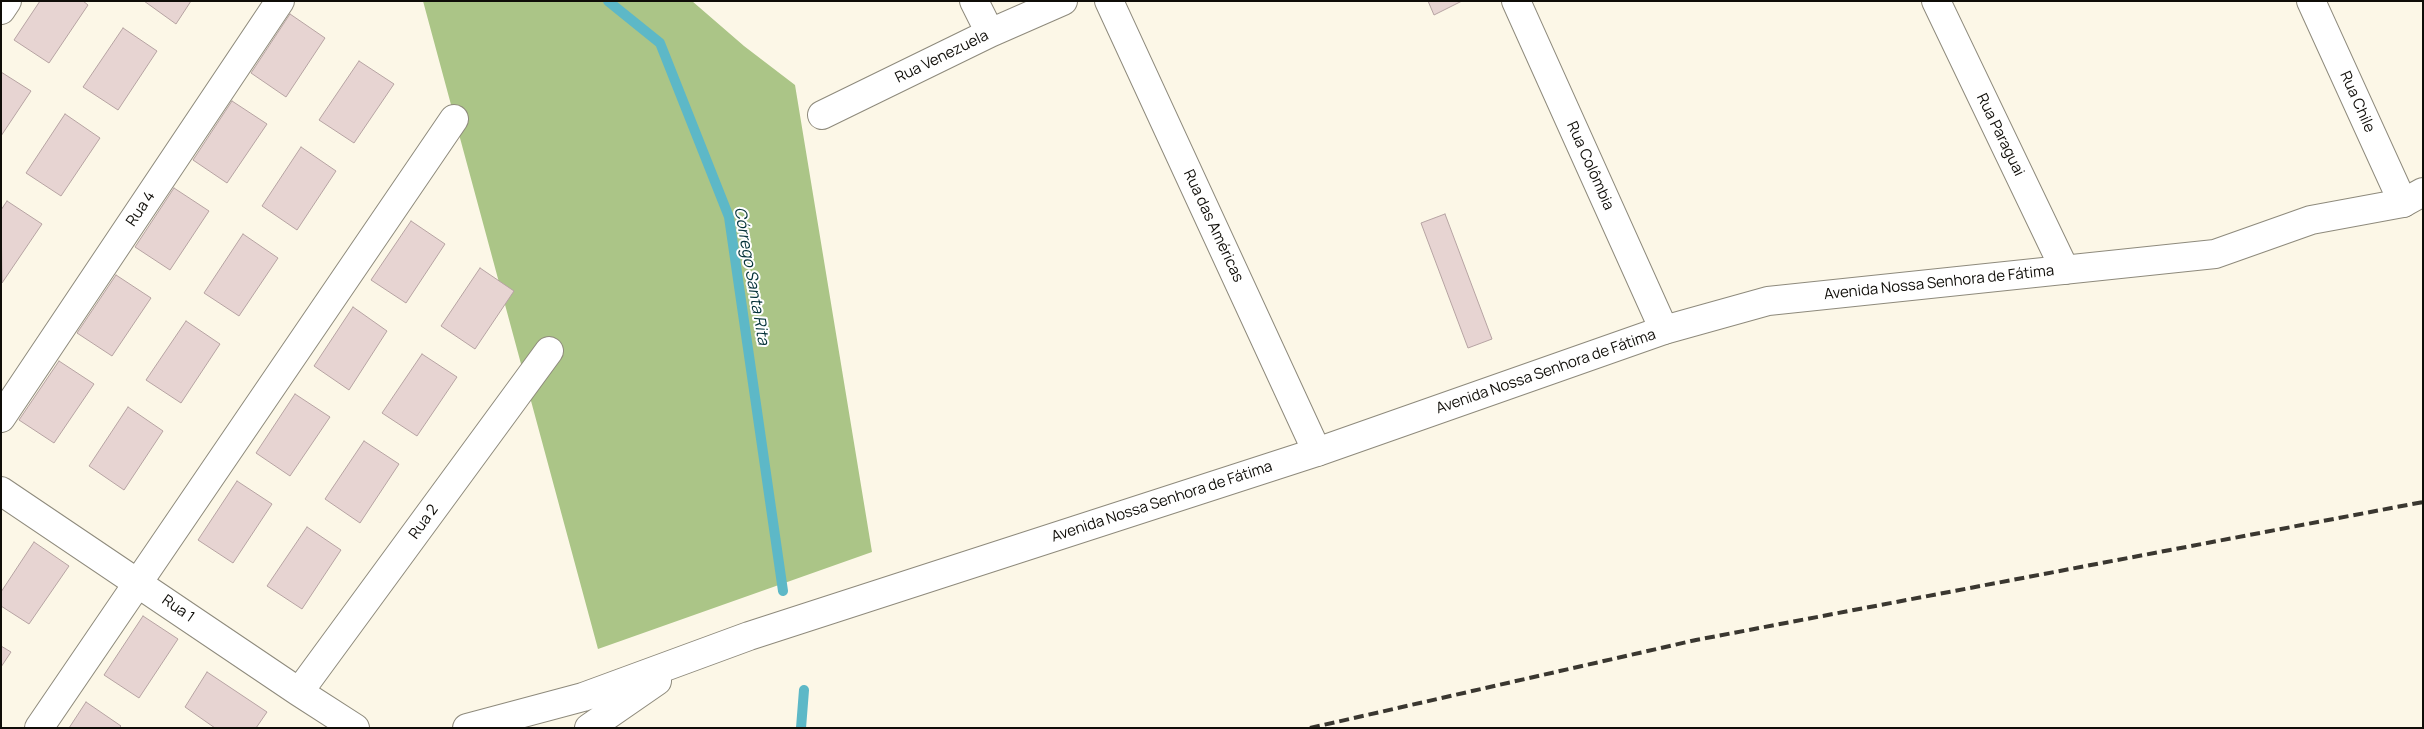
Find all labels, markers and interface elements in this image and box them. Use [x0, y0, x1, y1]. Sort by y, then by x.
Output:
street label: Rua Venezuela [892, 27, 992, 87]
street label: Rua Chile [2336, 69, 2378, 135]
street label: Rua Paraguai [1972, 91, 2028, 179]
street label: Rua Colômbia [1562, 119, 1618, 213]
street label: Rua das Américas [1179, 167, 1247, 285]
street label: Rua 4 [123, 188, 159, 230]
water label: Córrego Santa Rita [729, 206, 773, 346]
street label: Avenida Nossa Senhora de Fátima [1823, 262, 2055, 304]
street label: Avenida Nossa Senhora de Fátima [1434, 326, 1658, 418]
street label: Avenida Nossa Senhora de Fátima [1049, 458, 1275, 546]
street label: Rua 2 [405, 501, 443, 543]
street label: Rua 1 [158, 591, 198, 627]

